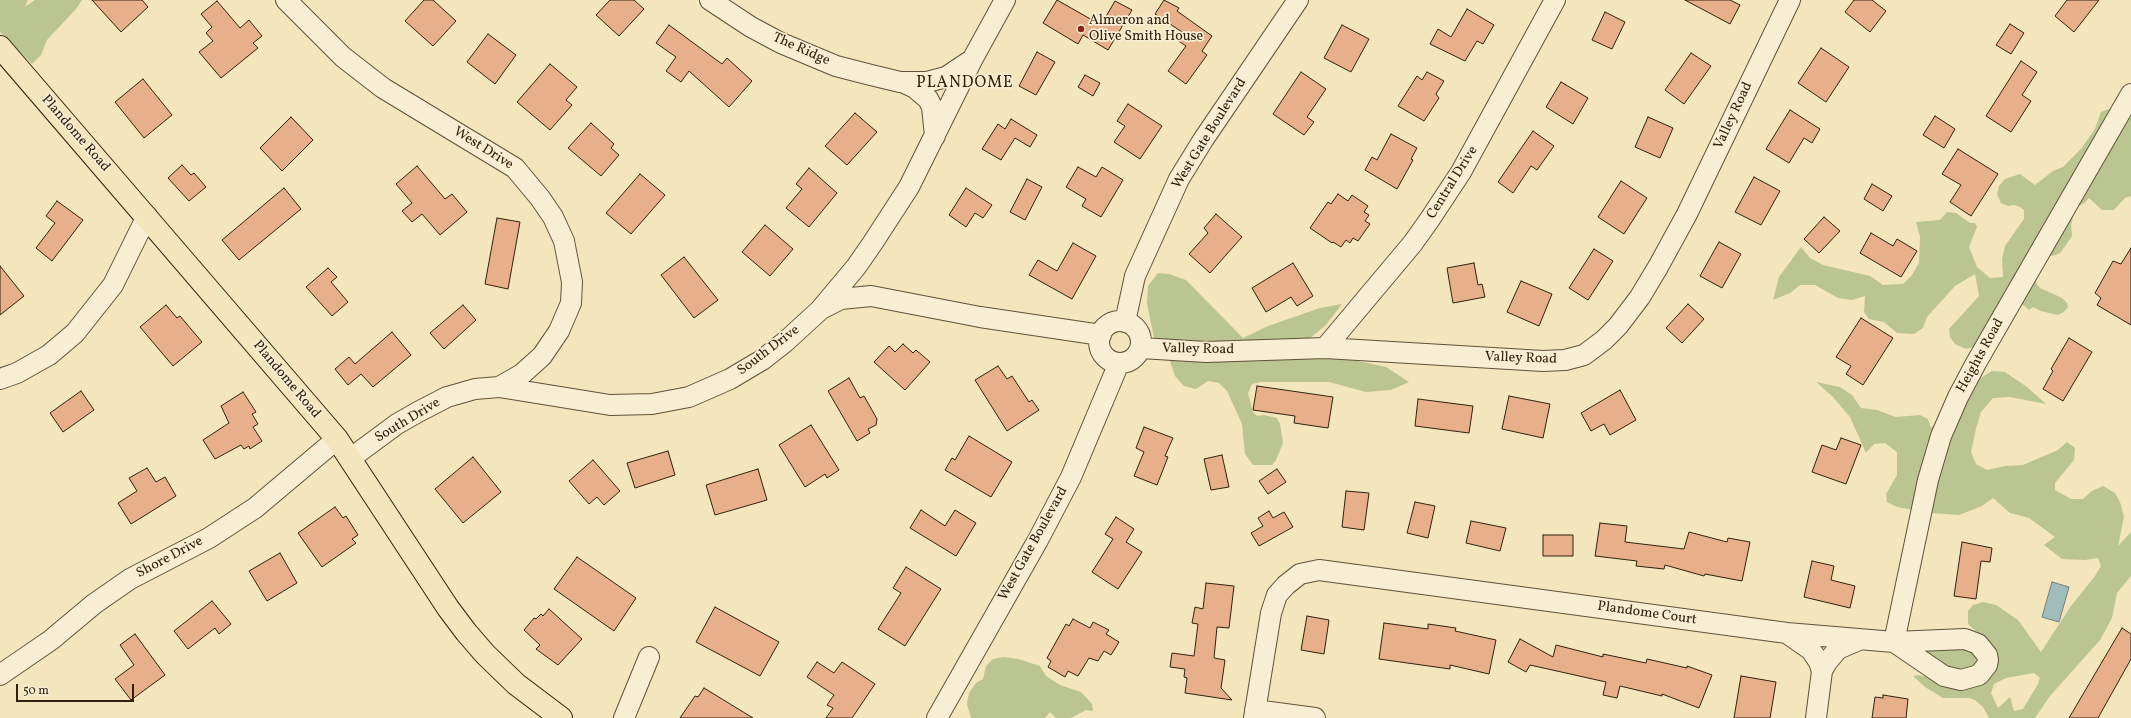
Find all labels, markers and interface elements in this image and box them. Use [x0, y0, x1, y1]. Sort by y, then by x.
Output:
place label: Almeron and Olive Smith House [1089, 13, 1203, 46]
marker: Almeron and Olive Smith House [1076, 24, 1086, 34]
street label: The Ridge [770, 30, 832, 70]
district label: PLANDOME [916, 74, 1014, 94]
street label: West Gate Boulevard [1169, 76, 1251, 192]
street label: Valley Road [1711, 80, 1757, 152]
street label: Plandome Road [37, 92, 113, 176]
street label: West Drive [450, 124, 516, 174]
street label: Central Drive [1424, 143, 1482, 223]
street label: Heights Road [1954, 316, 2008, 396]
street label: South Drive [735, 322, 803, 380]
street label: Plandome Road [249, 338, 323, 422]
street label: Valley Road [1162, 341, 1234, 359]
street label: Valley Road [1485, 349, 1557, 369]
street label: South Drive [372, 395, 444, 447]
street label: West Gate Boulevard [996, 484, 1072, 604]
street label: Shore Drive [134, 533, 206, 583]
street label: Plandome Court [1596, 599, 1698, 629]
scale bar [18, 676, 136, 702]
text: 50 m [23, 683, 49, 699]

